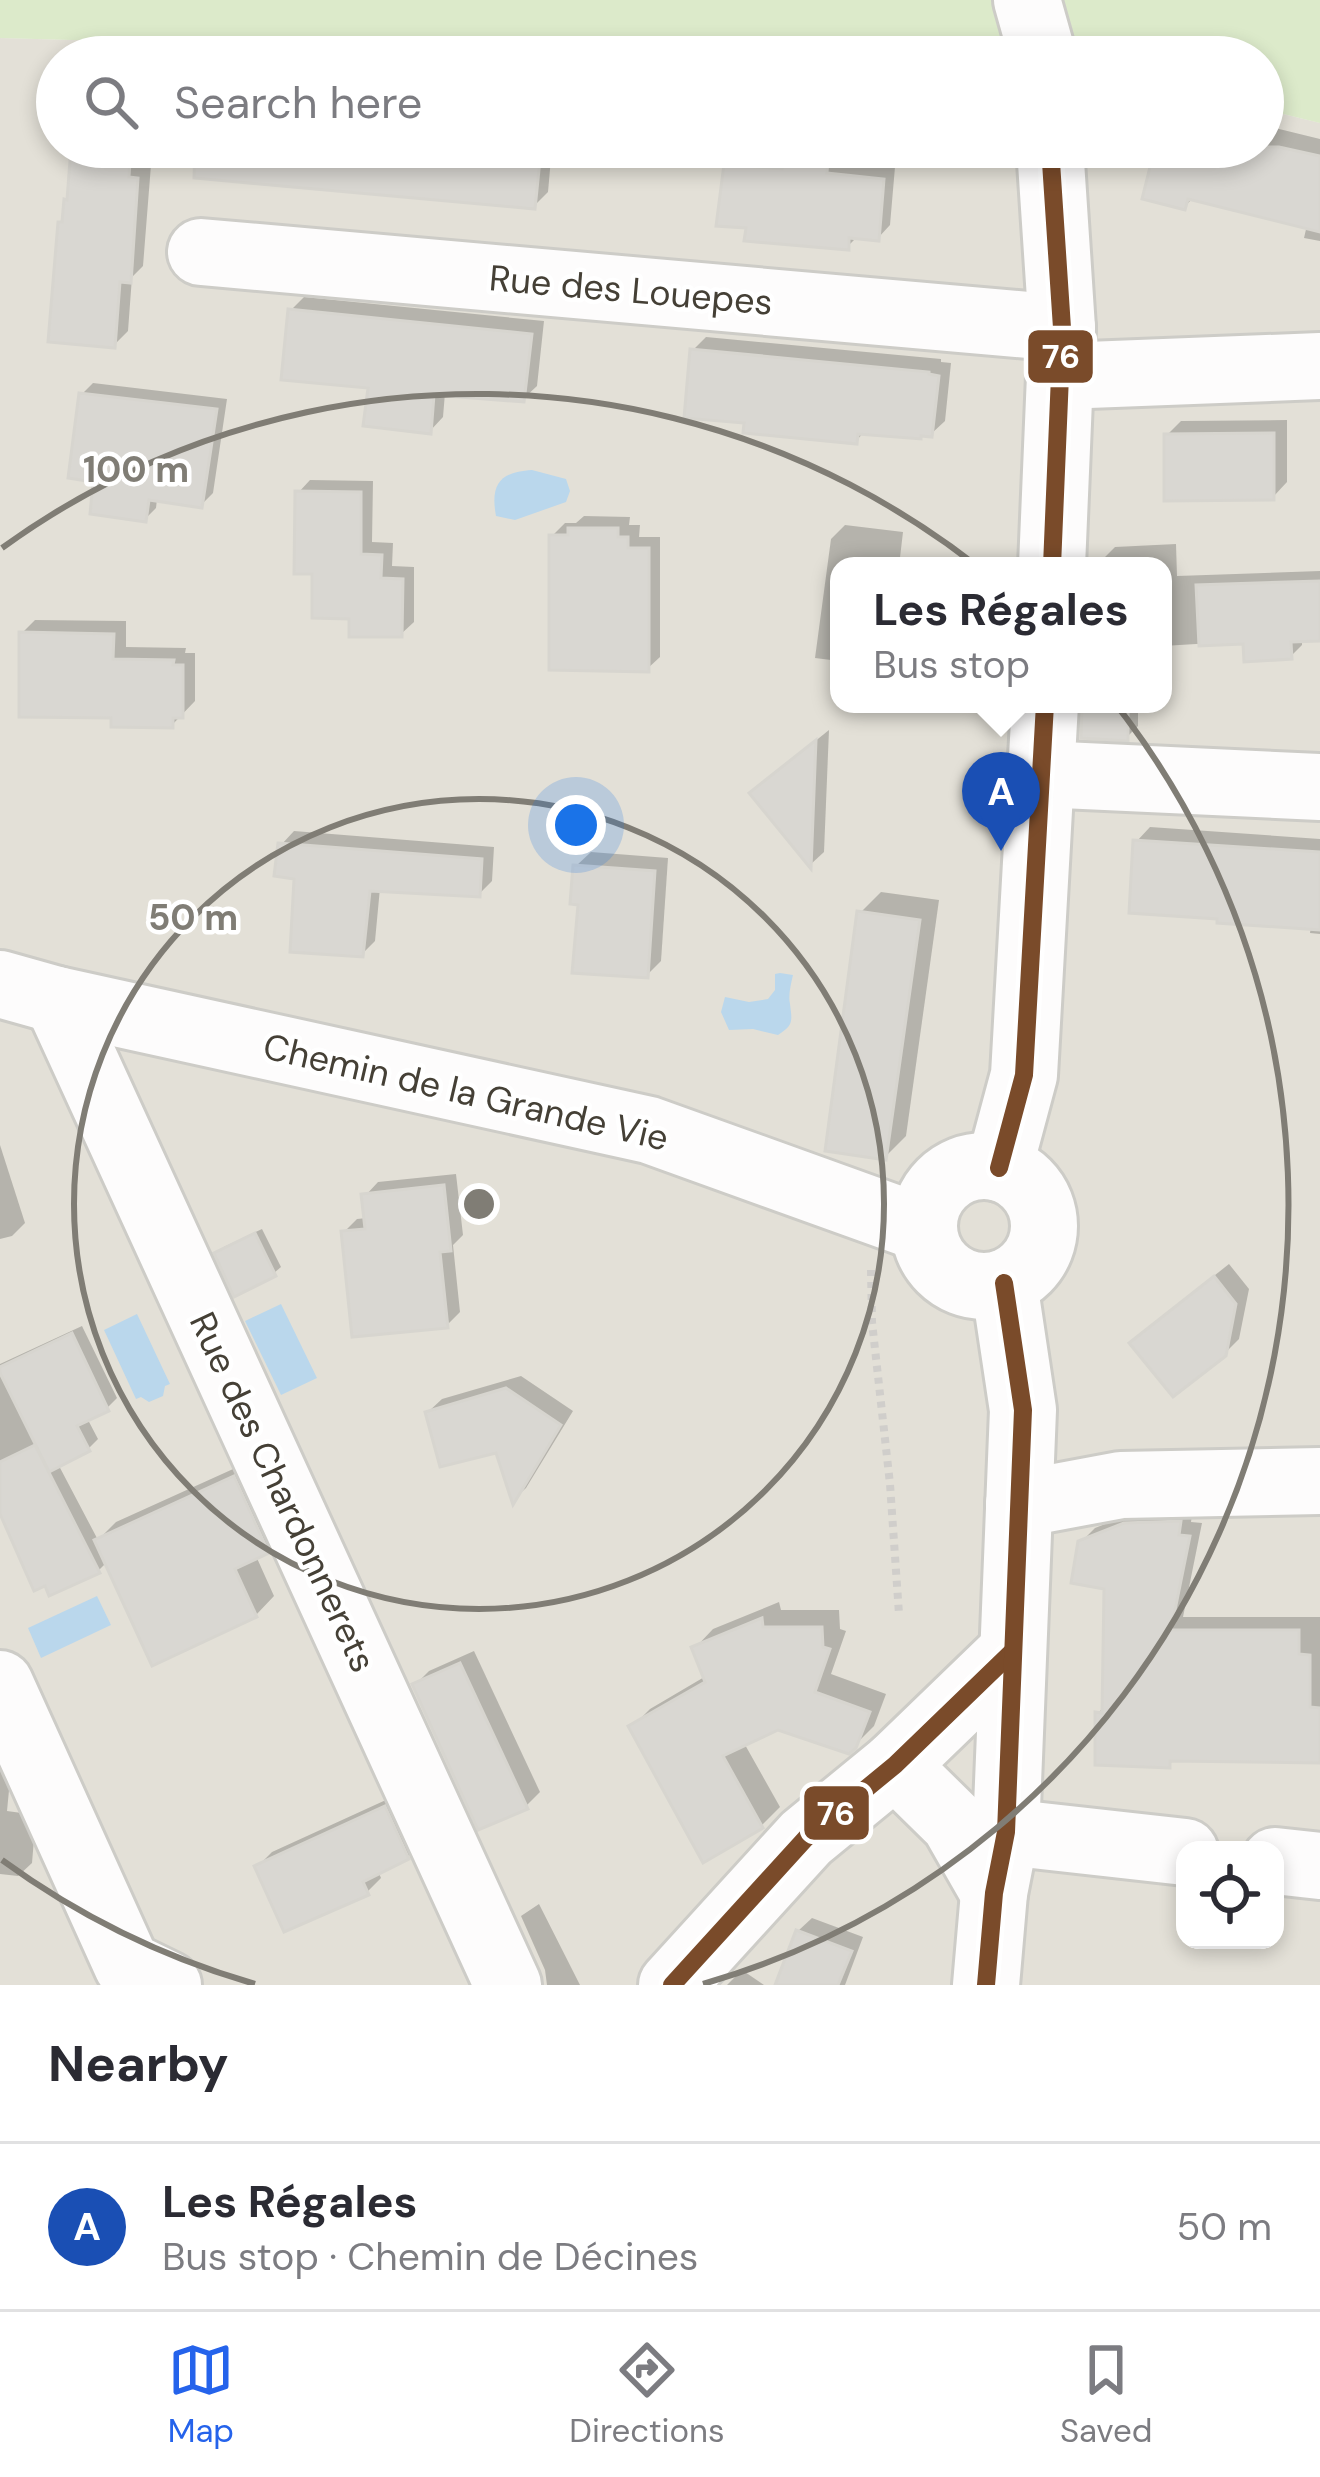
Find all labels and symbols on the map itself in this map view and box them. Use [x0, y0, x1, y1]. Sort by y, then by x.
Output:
street label: Rue des Louepes [487, 254, 775, 326]
line badge: 76 [1026, 328, 1095, 385]
text: 76 [1042, 335, 1080, 378]
text: 100 m [83, 446, 189, 493]
pin: A [962, 752, 1040, 851]
your location [546, 795, 606, 855]
text: 50 m [148, 894, 238, 941]
street label: Chemin de la Grande Vie [259, 1023, 673, 1161]
centre of rings [458, 1183, 500, 1225]
street label: Rue des Chardonnerets [179, 1305, 387, 1679]
line badge: 76 [802, 1784, 871, 1842]
text: 76 [817, 1792, 855, 1835]

